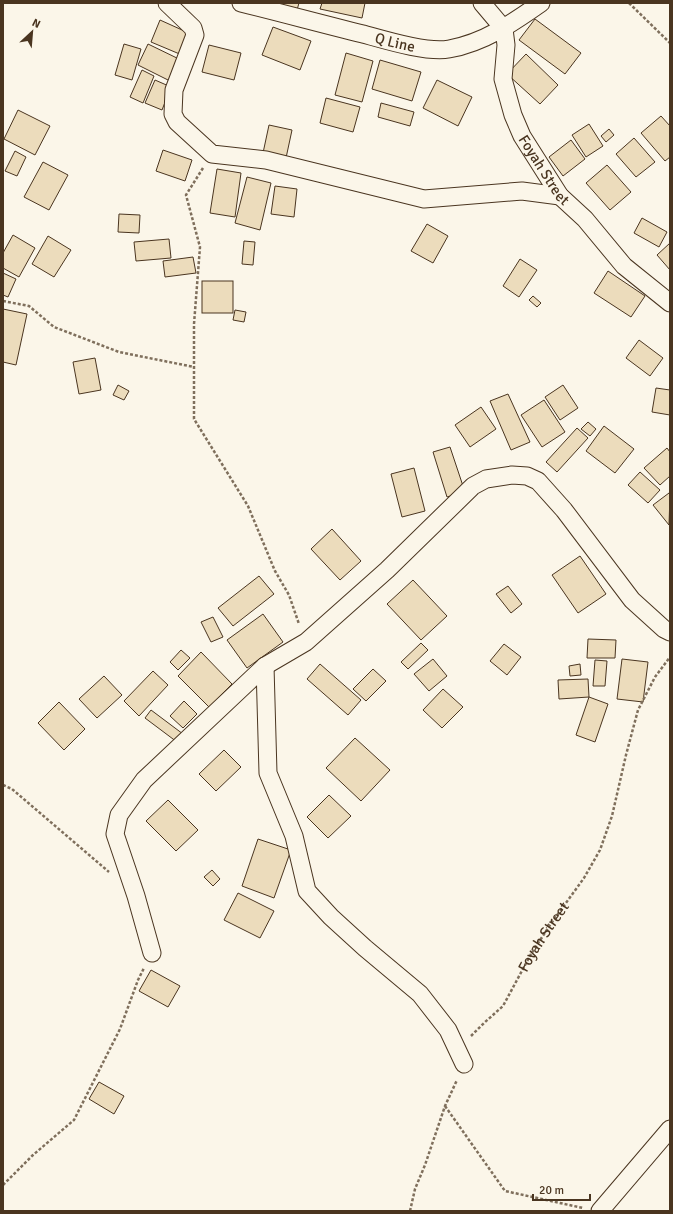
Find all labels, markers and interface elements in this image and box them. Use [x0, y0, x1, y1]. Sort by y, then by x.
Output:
north arrow [12, 12, 52, 52]
text: N [30, 16, 42, 31]
street label: Q Line [373, 29, 417, 56]
street label: Foyah Street [515, 132, 573, 209]
street label: Foyah Street [514, 898, 573, 975]
scale bar [533, 1176, 590, 1202]
text: 20 m [539, 1183, 564, 1198]

